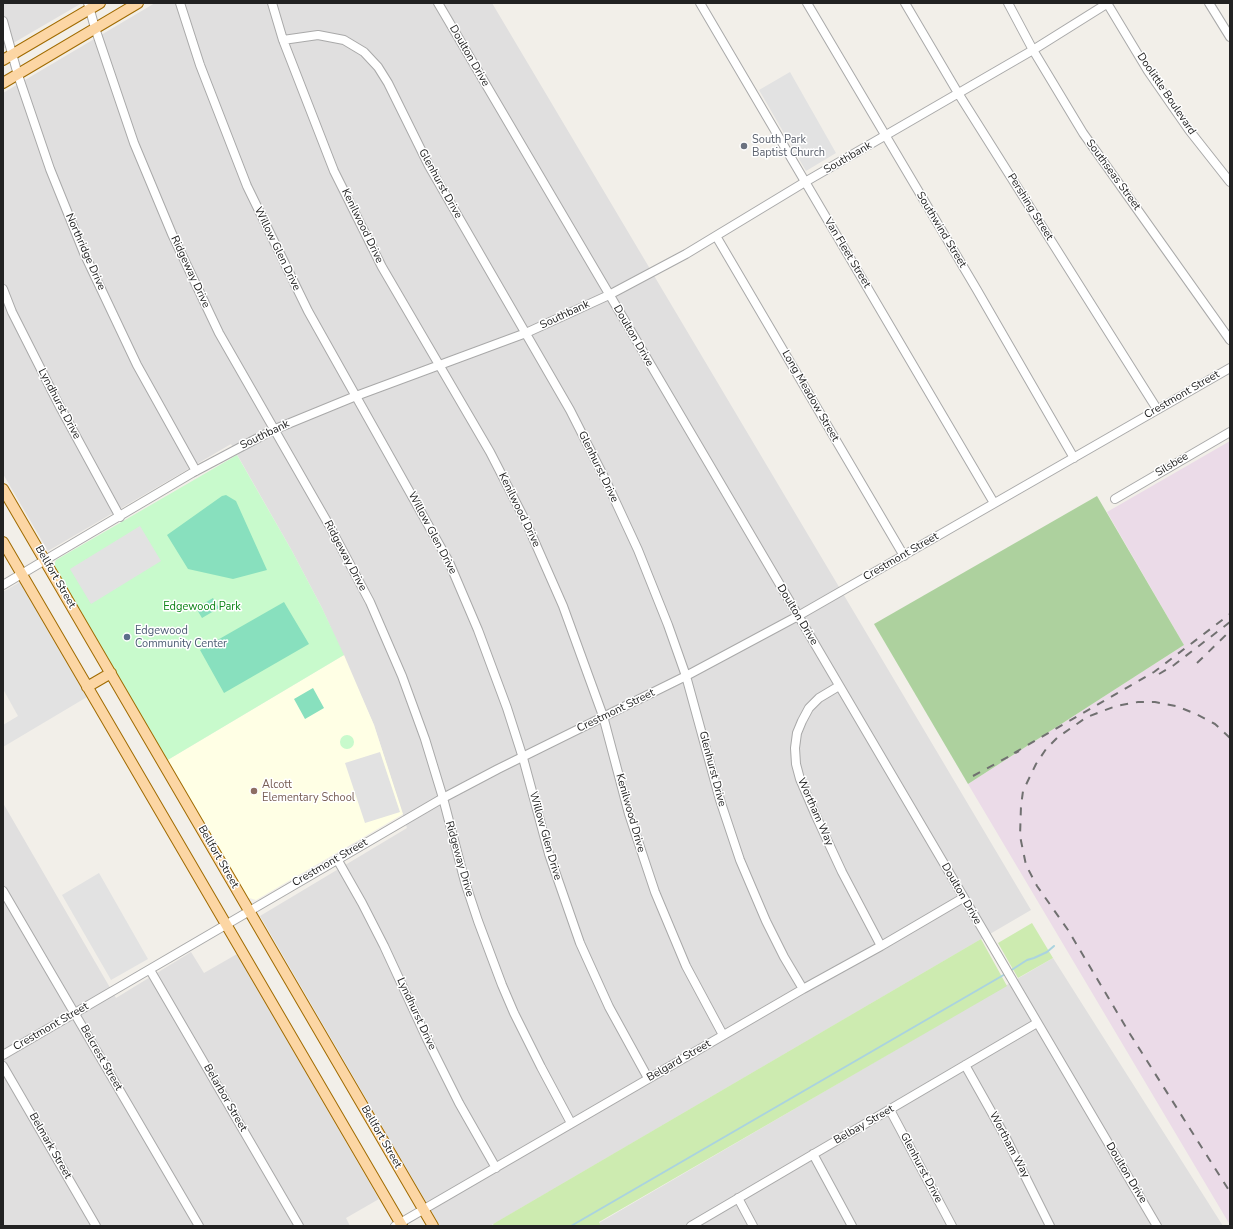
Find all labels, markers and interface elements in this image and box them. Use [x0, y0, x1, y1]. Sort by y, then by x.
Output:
street label: Doulton Drive [446, 23, 492, 89]
street label: Doolittle Boulevard [1134, 51, 1198, 137]
place label: South Park Baptist Church [752, 133, 825, 159]
street label: Southseas Street [1083, 137, 1143, 213]
street label: Southbank [822, 139, 874, 177]
marker: South Park Baptist Church [739, 141, 749, 151]
street label: Glenhurst Drive [415, 147, 465, 221]
street label: Pershing Street [1004, 171, 1056, 243]
street label: Kenilwood Drive [338, 187, 386, 265]
street label: Southwind Street [913, 190, 969, 270]
street label: Willow Glen Drive [251, 205, 303, 293]
street label: Northridge Drive [62, 212, 108, 292]
street label: Van Fleet Street [821, 216, 873, 290]
street label: Ridgeway Drive [168, 234, 212, 310]
street label: Southbank [538, 298, 592, 332]
street label: Doulton Drive [610, 303, 656, 369]
street label: Long Meadow Street [778, 348, 842, 444]
street label: Lyndhurst Drive [35, 366, 83, 442]
street label: Crestmont Street [1142, 368, 1222, 422]
street label: Southbank [238, 417, 292, 453]
street label: Glenhurst Drive [575, 429, 621, 505]
street label: Silsbee [1153, 450, 1191, 480]
street label: Kenilwood Drive [495, 471, 543, 549]
street label: Willow Glen Drive [405, 490, 459, 576]
street label: Ridgeway Drive [321, 518, 369, 594]
street label: Crestmont Street [861, 530, 941, 584]
street label: Bellfort Street [32, 543, 78, 611]
street label: Doulton Drive [774, 582, 820, 648]
park label: Edgewood Park [163, 600, 241, 614]
place label: Edgewood Community Center [135, 624, 227, 650]
marker: Edgewood Community Center [122, 632, 132, 642]
street label: Crestmont Street [575, 687, 657, 735]
street label: Glenhurst Drive [696, 730, 728, 808]
street label: Kenilwood Drive [612, 772, 648, 854]
street label: Wortham Way [794, 776, 836, 848]
place label: Alcott Elementary School [262, 778, 355, 804]
marker: Alcott Elementary School [249, 786, 259, 796]
street label: Willow Glen Drive [526, 790, 564, 882]
street label: Ridgeway Drive [442, 820, 476, 898]
street label: Bellfort Street [195, 823, 241, 891]
street label: Crestmont Street [290, 836, 370, 890]
street label: Doulton Drive [938, 861, 984, 927]
street label: Lyndhurst Drive [394, 976, 438, 1052]
street label: Crestmont Street [11, 1000, 91, 1054]
street label: Belcrest Street [77, 1023, 125, 1093]
street label: Belgard Street [645, 1037, 713, 1085]
street label: Belarbor Street [200, 1062, 250, 1134]
street label: Belbay Street [832, 1102, 896, 1148]
street label: Bellfort Street [358, 1103, 404, 1171]
street label: Wortham Way [986, 1110, 1032, 1180]
street label: Belmark Street [26, 1111, 74, 1181]
street label: Glenhurst Drive [897, 1131, 945, 1205]
street label: Doulton Drive [1103, 1140, 1149, 1206]

